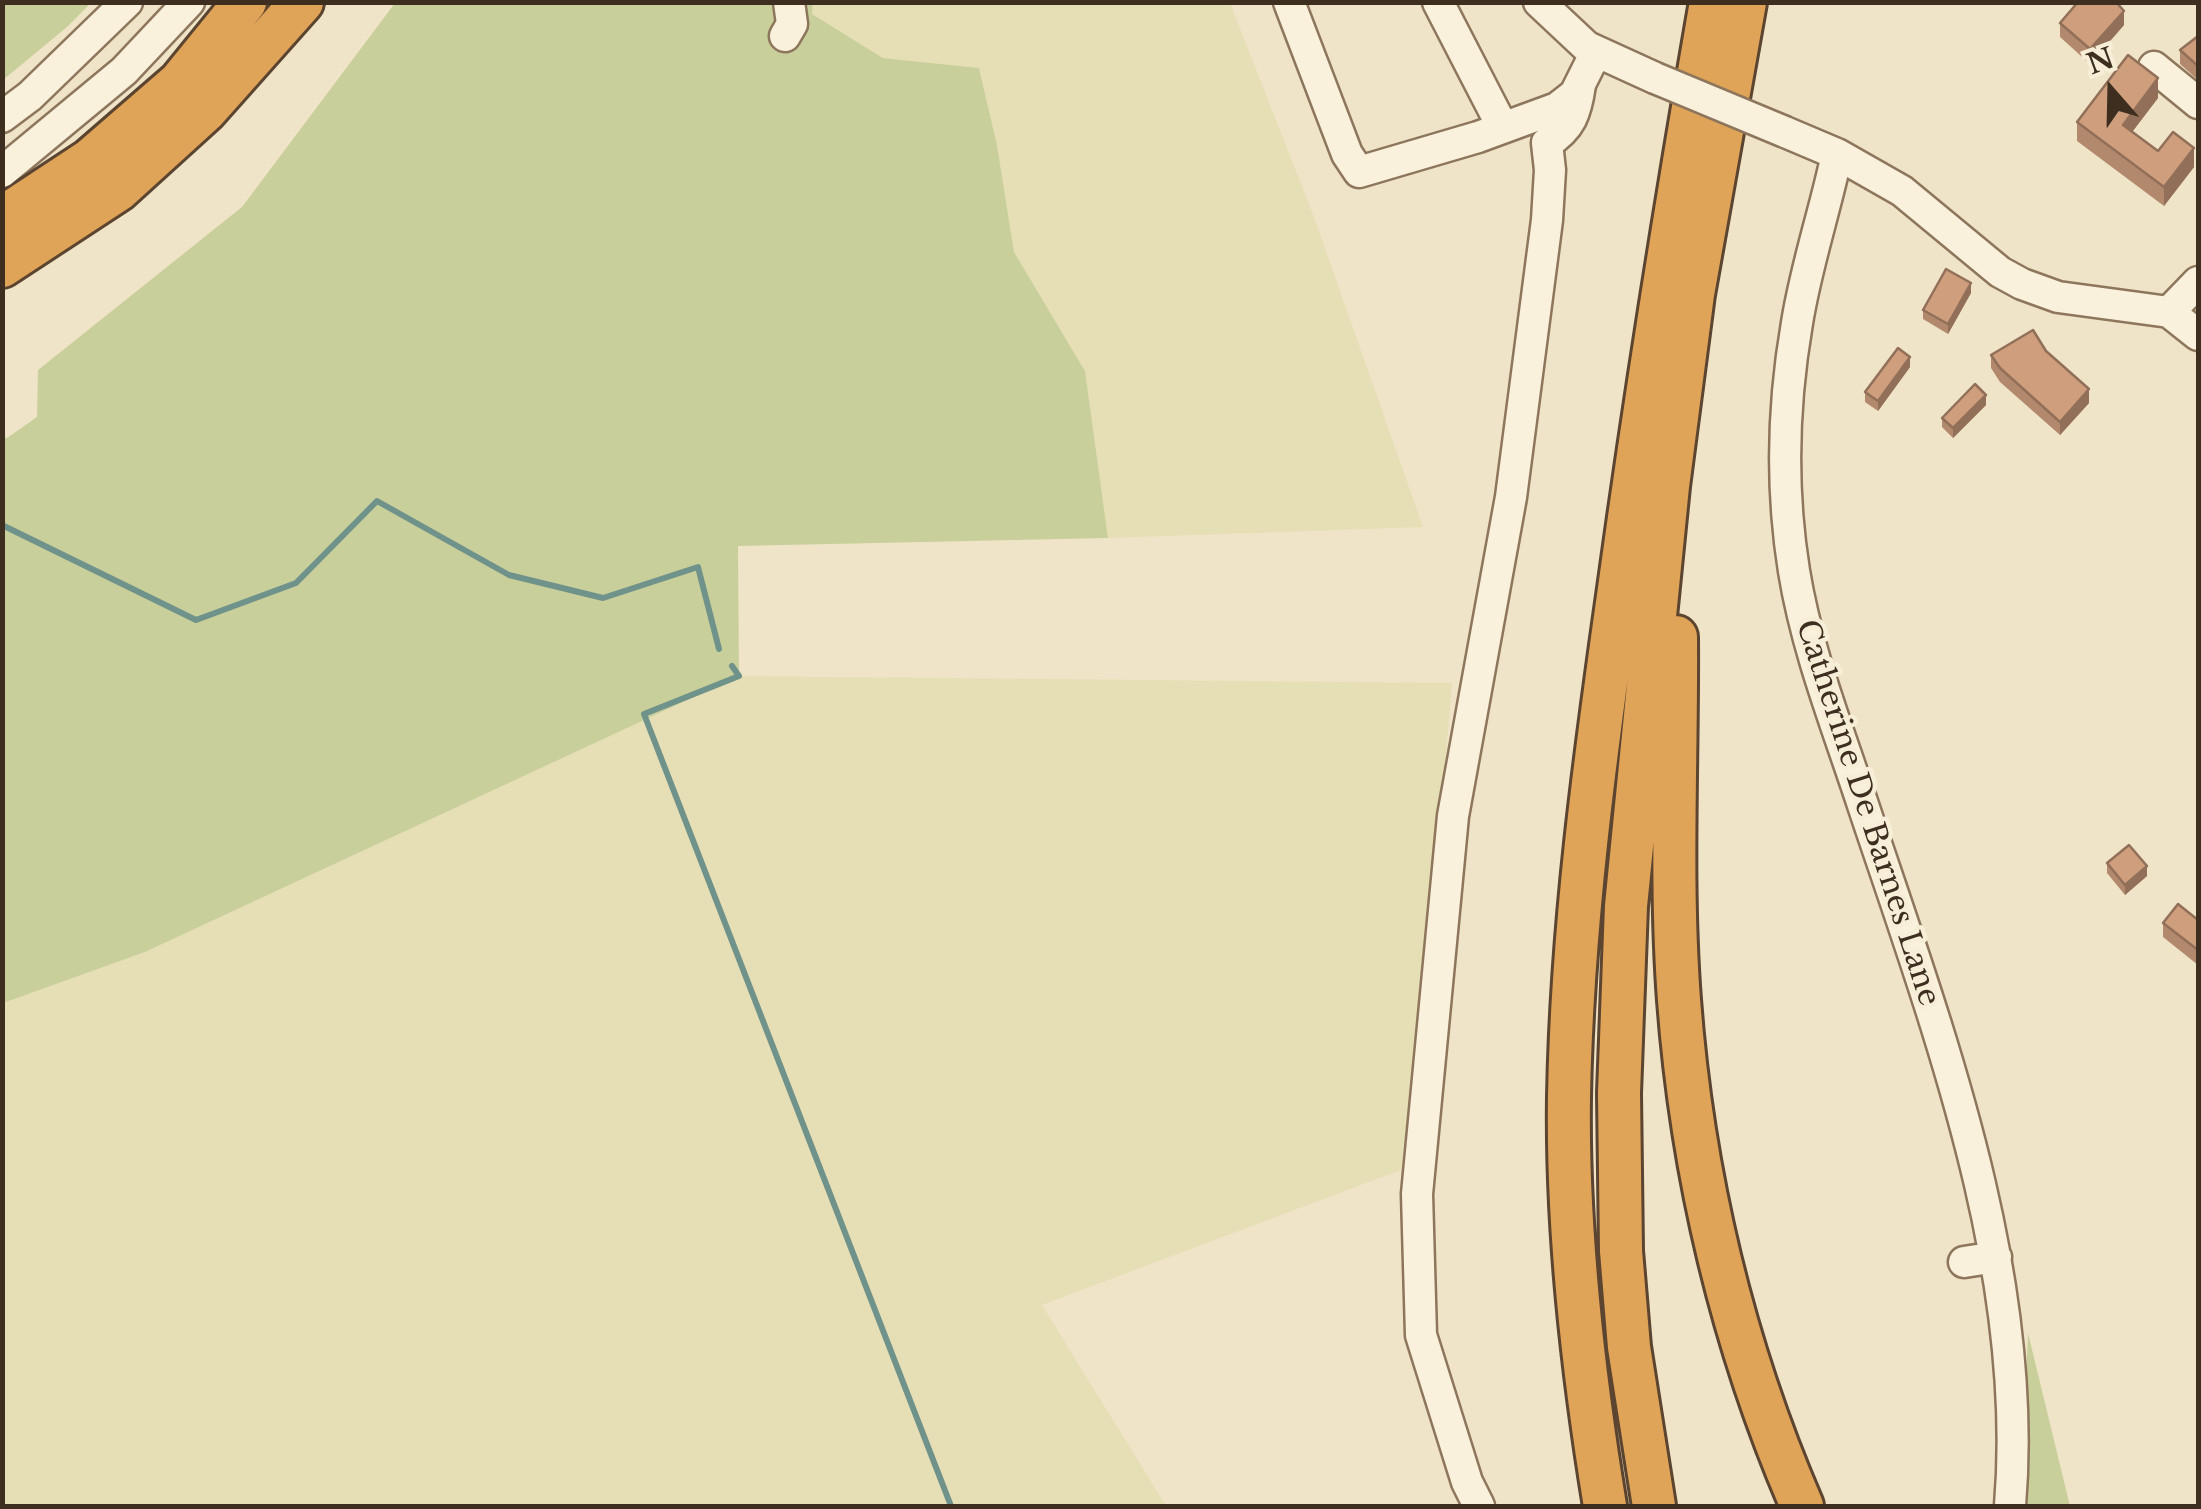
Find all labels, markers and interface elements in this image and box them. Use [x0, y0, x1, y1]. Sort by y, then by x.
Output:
north arrow [2061, 40, 2161, 140]
text: N [2082, 40, 2119, 82]
street label: Catherine De Barnes Lane [1788, 616, 1946, 1010]

